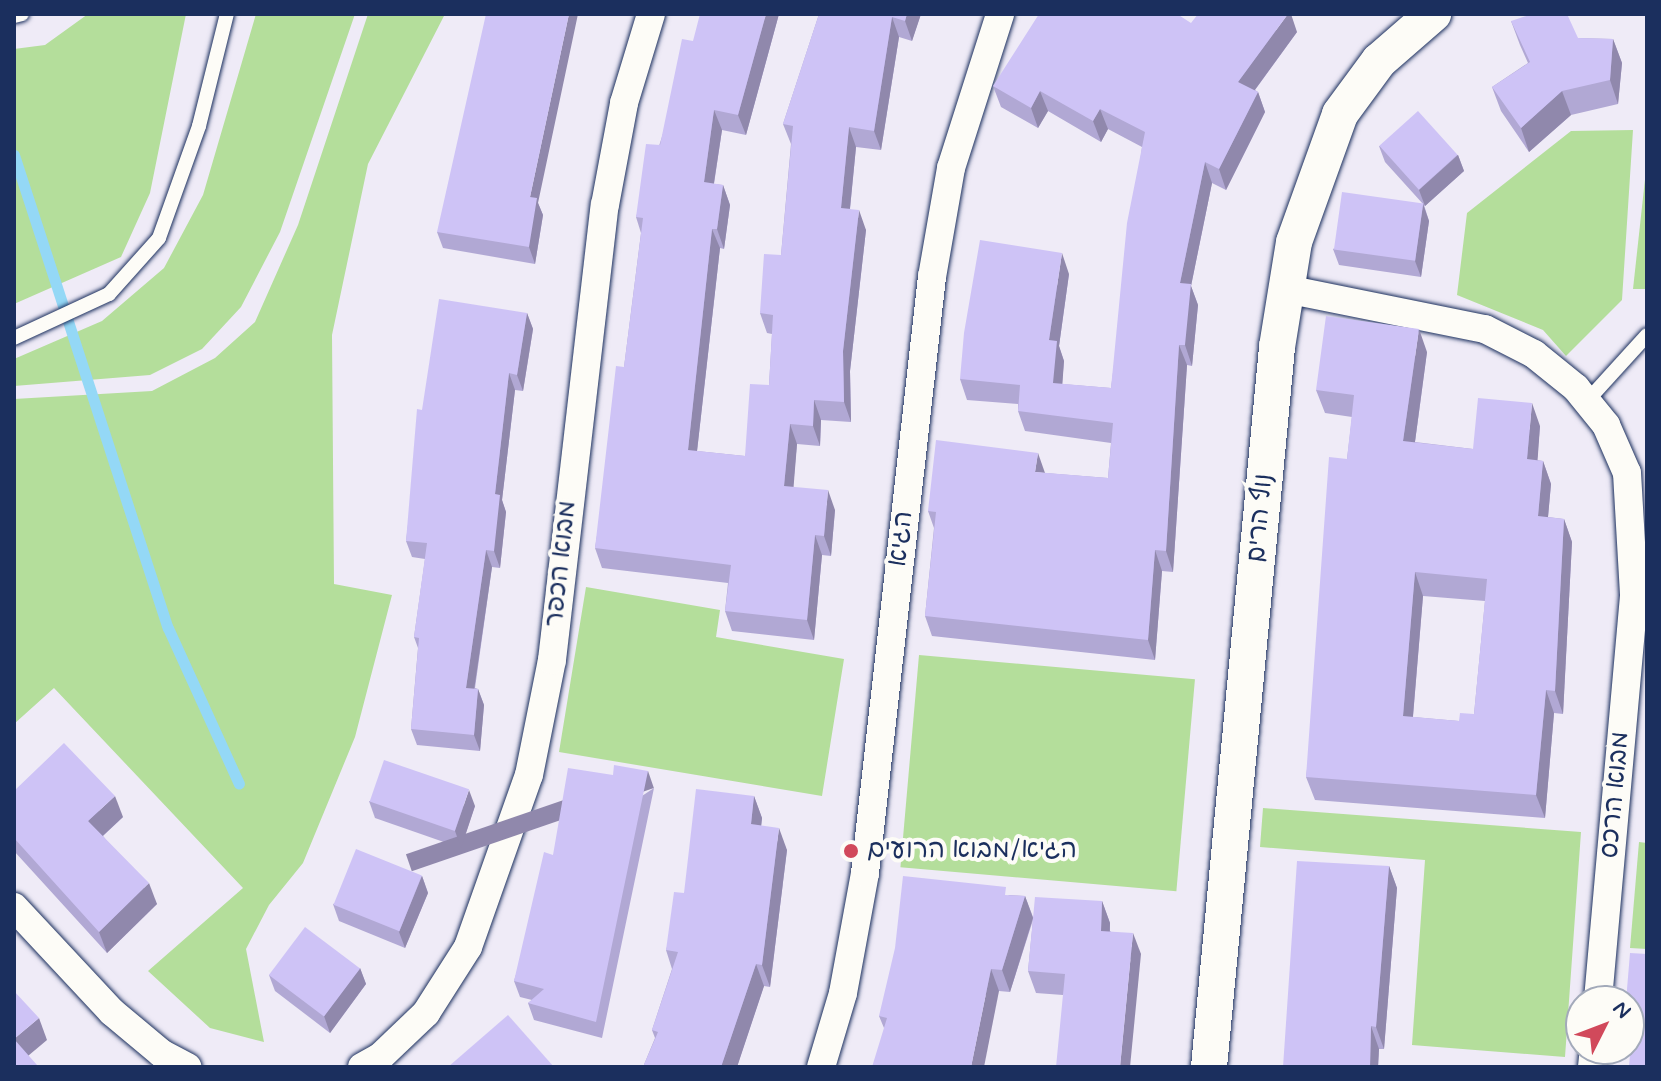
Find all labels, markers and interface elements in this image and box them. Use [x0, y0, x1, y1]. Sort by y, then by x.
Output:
street label: נוף הרים [1242, 472, 1280, 564]
street label: מבוא הכפר [540, 499, 584, 629]
street label: הגיא [883, 509, 921, 569]
street label: מבוא הרכס [1595, 730, 1637, 860]
place label: הגיא/מבוא הרועים [867, 835, 1077, 867]
marker: הגיא/מבוא הרועים [842, 842, 860, 860]
north arrow [1565, 985, 1645, 1065]
text: N [1606, 995, 1637, 1025]

